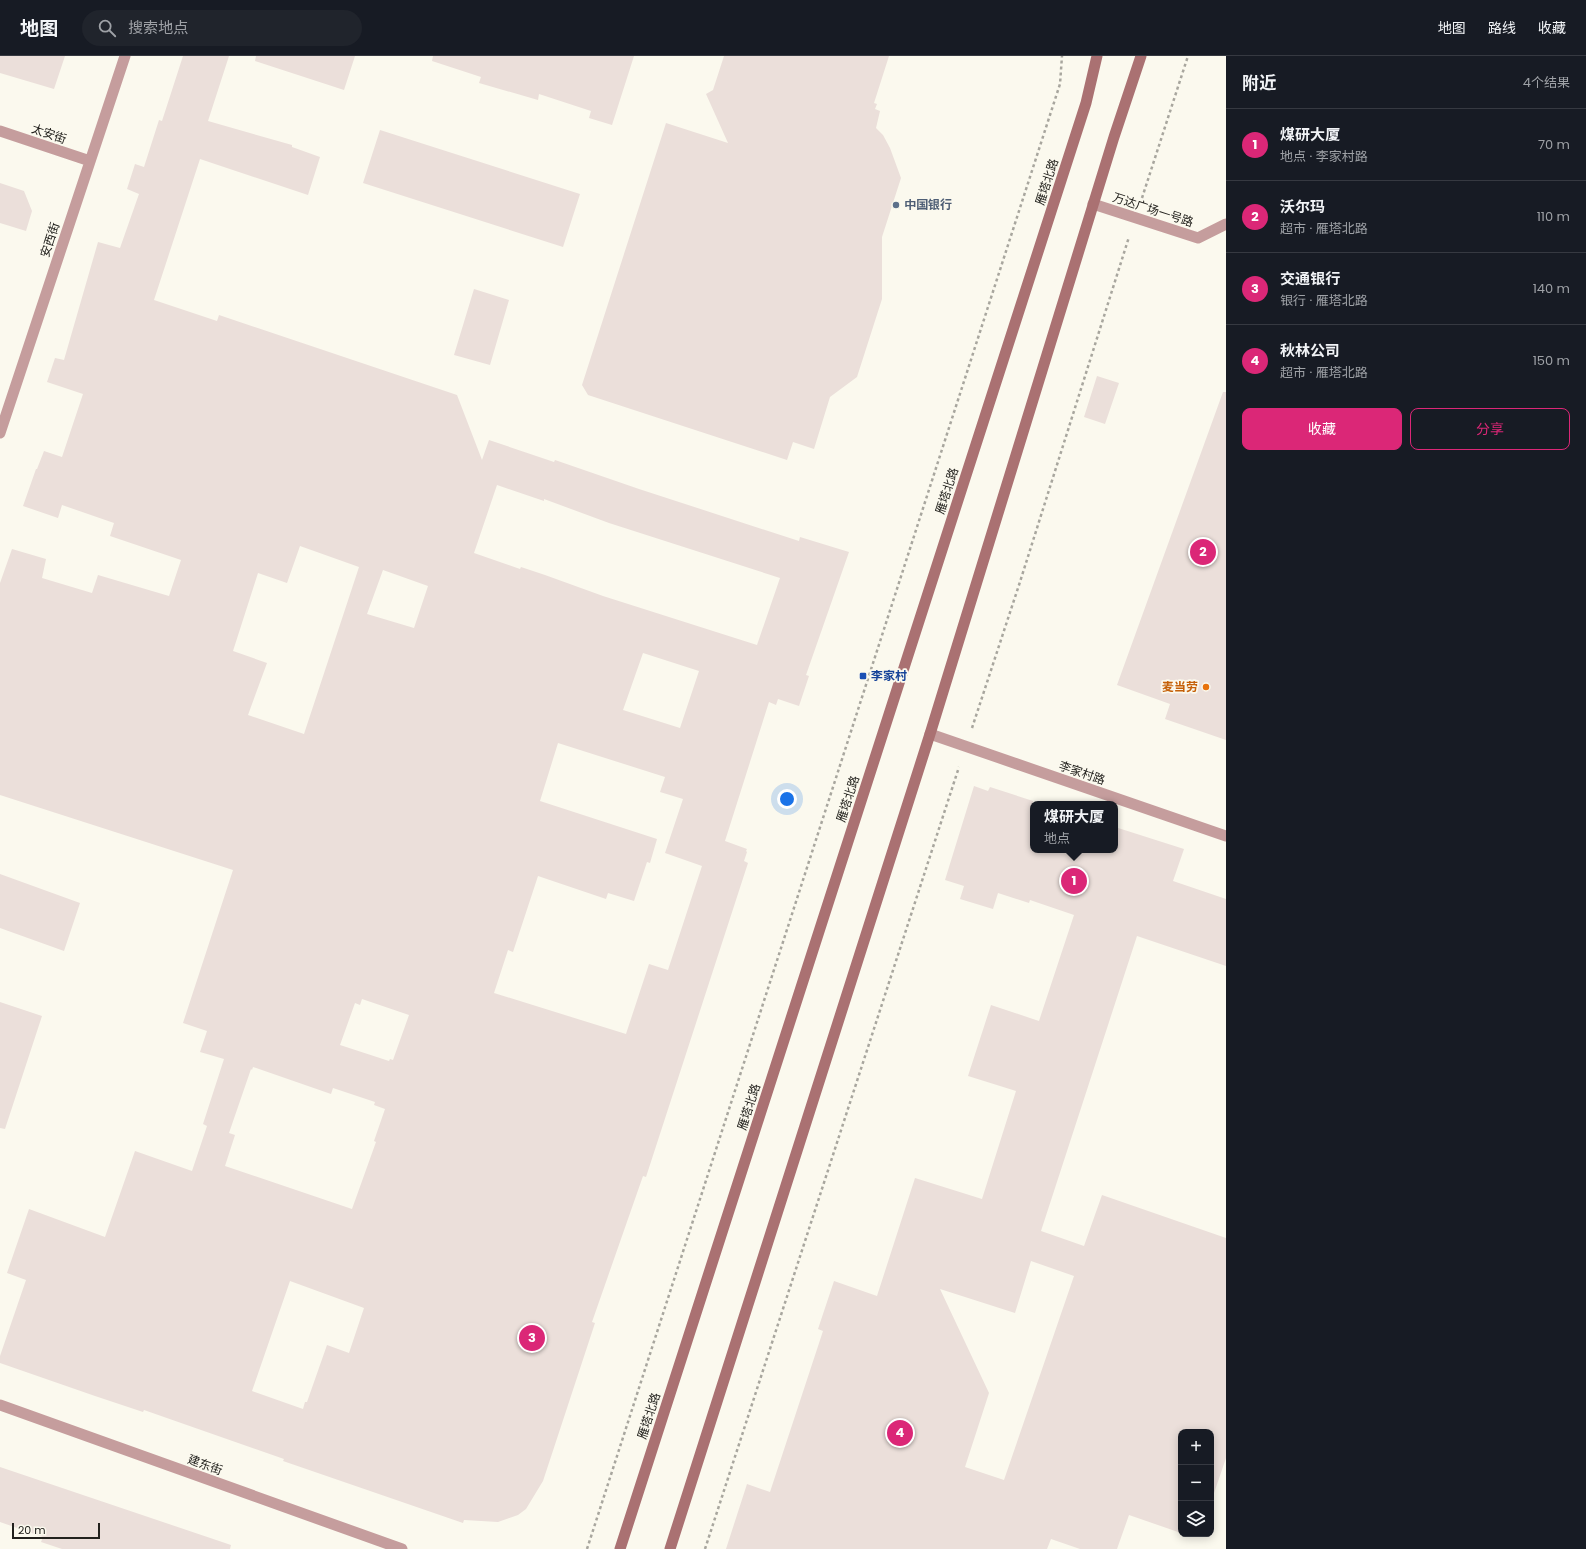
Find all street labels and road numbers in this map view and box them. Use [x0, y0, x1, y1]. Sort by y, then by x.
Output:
street label: 太安街 [29, 120, 69, 147]
street label: 雁塔北路 [1031, 156, 1062, 207]
street label: 万达广场一号路 [1111, 188, 1196, 231]
street label: 安西街 [36, 220, 63, 260]
street label: 雁塔北路 [931, 465, 962, 516]
street label: 李家村路 [1057, 757, 1108, 788]
street label: 雁塔北路 [832, 773, 863, 824]
street label: 雁塔北路 [733, 1081, 764, 1132]
street label: 雁塔北路 [633, 1390, 664, 1441]
street label: 建东街 [185, 1450, 225, 1479]

